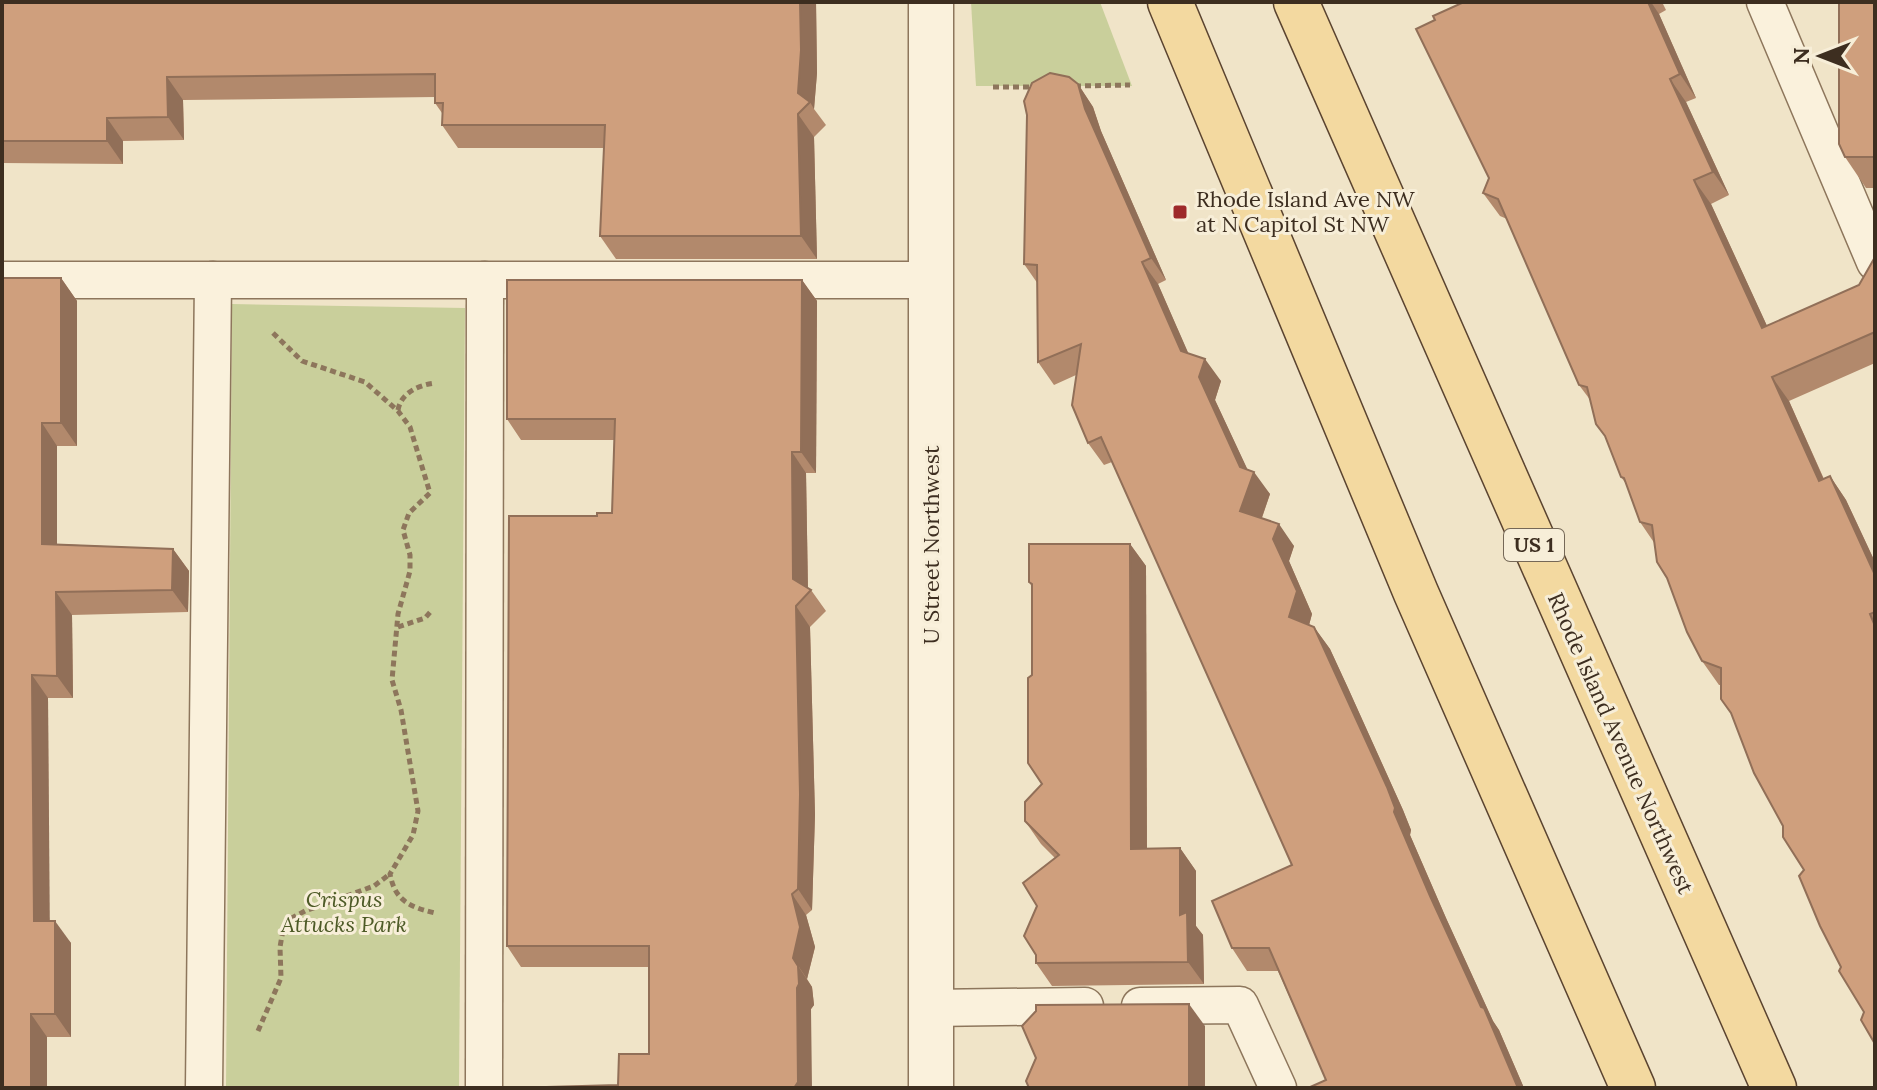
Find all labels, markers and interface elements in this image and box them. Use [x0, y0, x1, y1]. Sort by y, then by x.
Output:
north arrow [1781, 16, 1861, 96]
text: N [1787, 47, 1815, 65]
place label: Rhode Island Ave NW at N Capitol St NW [1196, 185, 1416, 238]
marker: Rhode Island Ave NW at N Capitol St NW [1171, 203, 1189, 221]
street label: U Street Northwest [917, 445, 945, 645]
road number: US 1 [1504, 529, 1564, 561]
street label: Rhode Island Avenue Northwest [1542, 588, 1700, 898]
park label: Crispus Attucks Park [280, 885, 407, 938]

